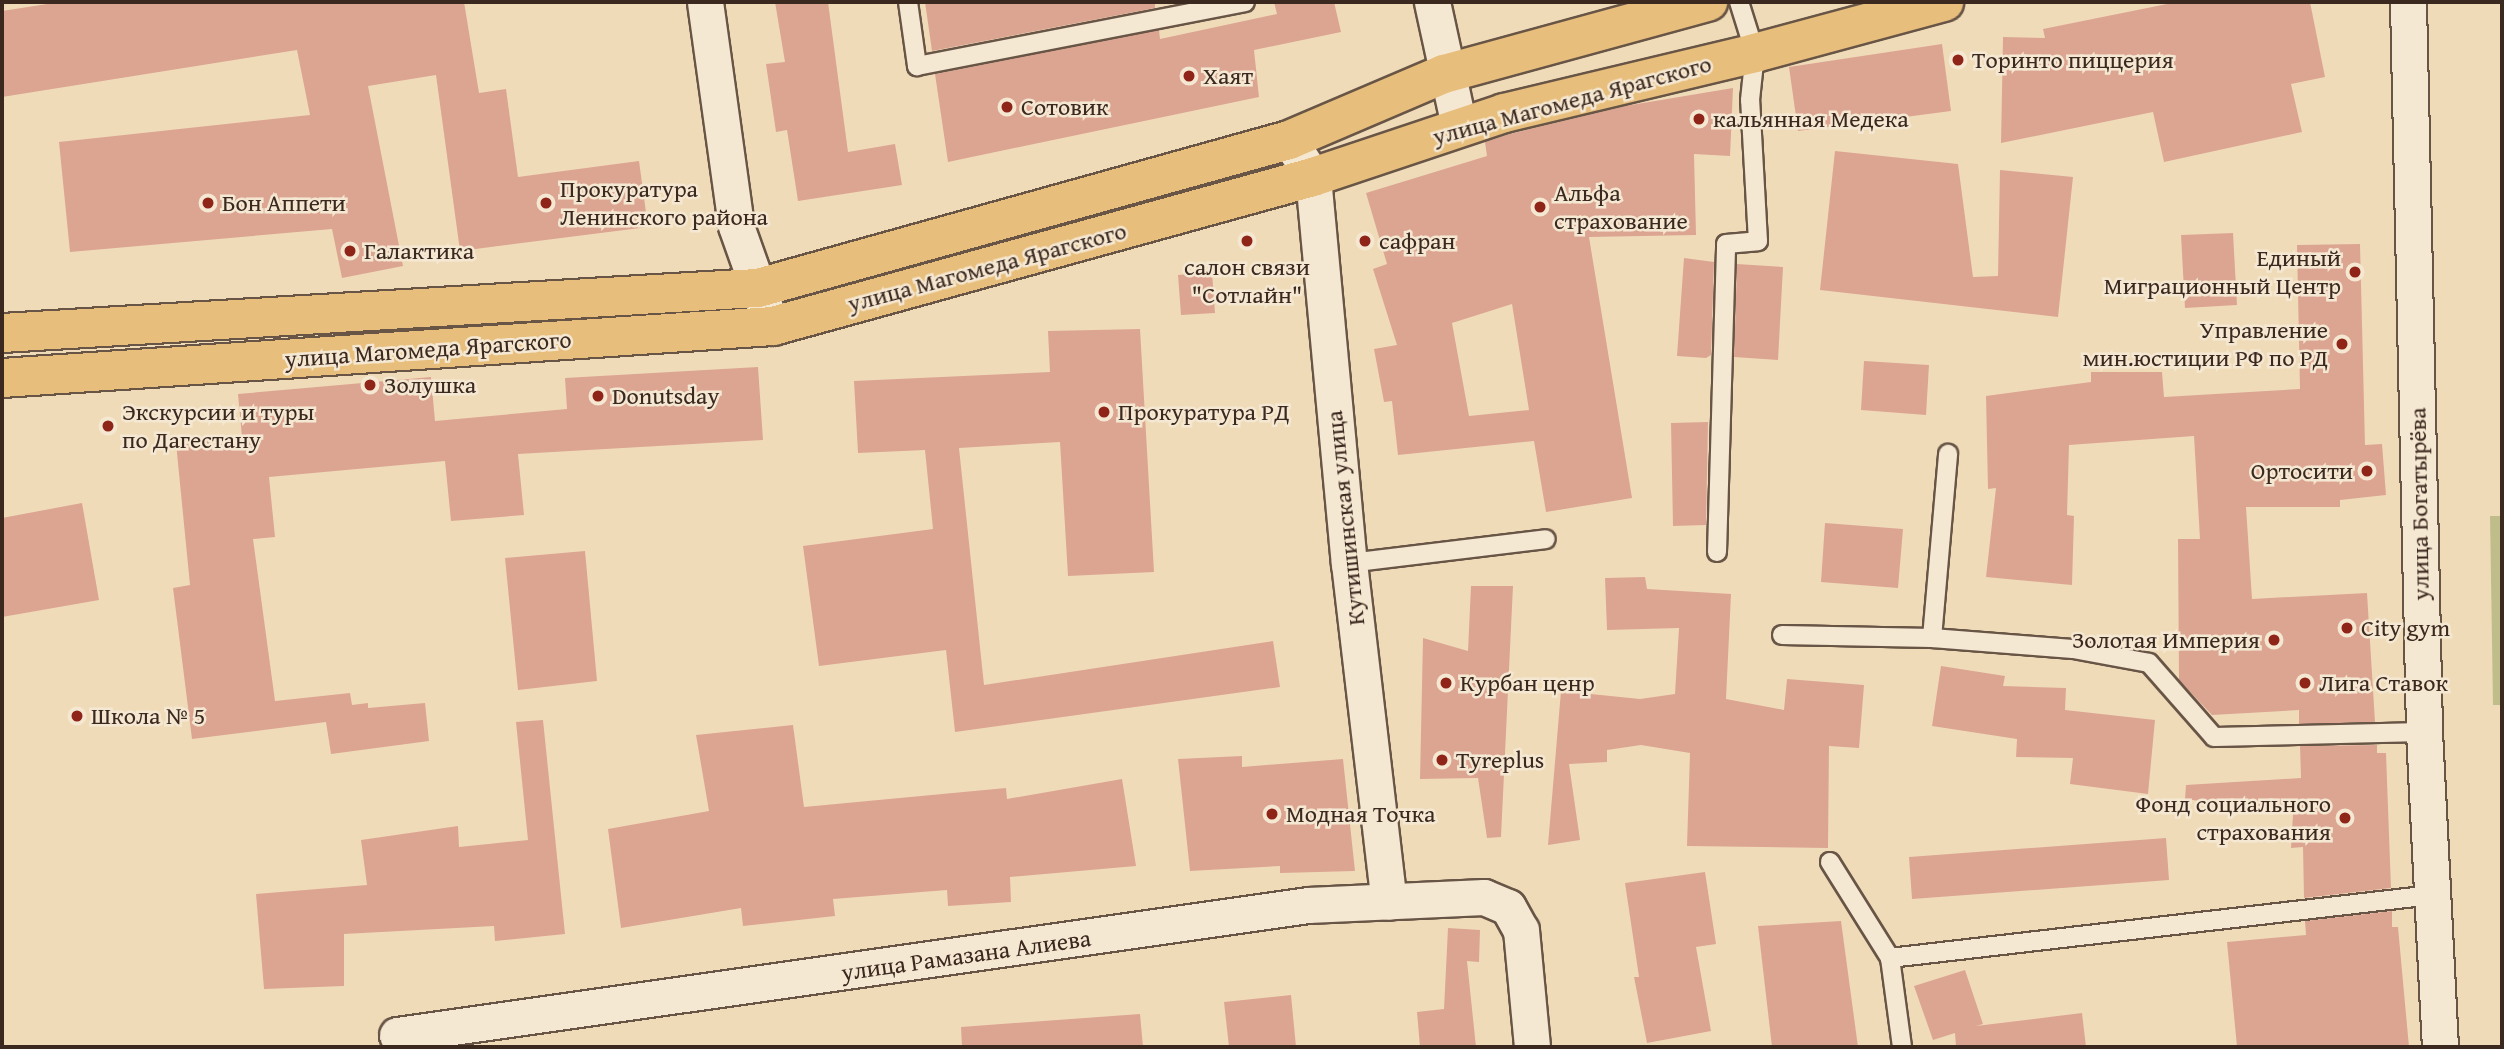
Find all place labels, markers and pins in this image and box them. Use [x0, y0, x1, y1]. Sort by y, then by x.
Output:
place label: Торинто пиццерия [1972, 46, 2174, 74]
marker: Торинто пиццерия [1950, 52, 1966, 68]
place label: Хаят [1203, 62, 1253, 90]
marker: Хаят [1181, 68, 1197, 84]
place label: Сотовик [1021, 93, 1109, 121]
marker: Сотовик [999, 99, 1015, 115]
place label: кальянная Медека [1713, 105, 1909, 133]
marker: кальянная Медека [1691, 111, 1707, 127]
place label: Прокуратура Ленинского района [560, 175, 768, 231]
place label: Альфа страхование [1554, 179, 1688, 235]
place label: Бон Аппети [222, 189, 346, 217]
marker: Бон Аппети [200, 195, 216, 211]
marker: Прокуратура Ленинского района [538, 195, 554, 211]
marker: Альфа страхование [1532, 199, 1548, 215]
place label: сафран [1379, 227, 1455, 255]
marker: салон связи "Сотлайн" [1239, 233, 1255, 249]
marker: сафран [1357, 233, 1373, 249]
place label: Галактика [364, 237, 474, 265]
marker: Галактика [342, 243, 358, 259]
place label: Единый Миграционный Центр [2104, 244, 2341, 300]
place label: салон связи "Сотлайн" [1184, 253, 1310, 309]
marker: Единый Миграционный Центр [2347, 264, 2363, 280]
place label: Управление мин.юстиции РФ по РД [2082, 316, 2328, 372]
marker: Управление мин.юстиции РФ по РД [2334, 336, 2350, 352]
place label: Золушка [384, 371, 476, 399]
marker: Золушка [362, 377, 378, 393]
place label: Donutsday [612, 382, 719, 410]
marker: Donutsday [590, 388, 606, 404]
place label: Экскурсии и туры по Дагестану [122, 398, 314, 454]
place label: Прокуратура РД [1118, 398, 1290, 426]
marker: Прокуратура РД [1096, 404, 1112, 420]
marker: Экскурсии и туры по Дагестану [100, 418, 116, 434]
place label: Ортосити [2251, 457, 2353, 485]
marker: Ортосити [2359, 463, 2375, 479]
place label: City gym [2361, 614, 2450, 642]
marker: City gym [2339, 620, 2355, 636]
place label: Золотая Империя [2072, 626, 2260, 654]
marker: Золотая Империя [2266, 632, 2282, 648]
place label: Курбан ценр [1460, 669, 1595, 697]
place label: Лига Ставок [2319, 669, 2448, 697]
marker: Курбан ценр [1438, 675, 1454, 691]
marker: Лига Ставок [2297, 675, 2313, 691]
place label: Школа № 5 [91, 702, 205, 730]
marker: Школа № 5 [69, 708, 85, 724]
place label: Tyreplus [1456, 746, 1544, 774]
marker: Tyreplus [1434, 752, 1450, 768]
place label: Фонд социального страхования [2136, 790, 2331, 846]
place label: Модная Точка [1286, 800, 1435, 828]
marker: Модная Точка [1264, 806, 1280, 822]
marker: Фонд социального страхования [2337, 810, 2353, 826]

